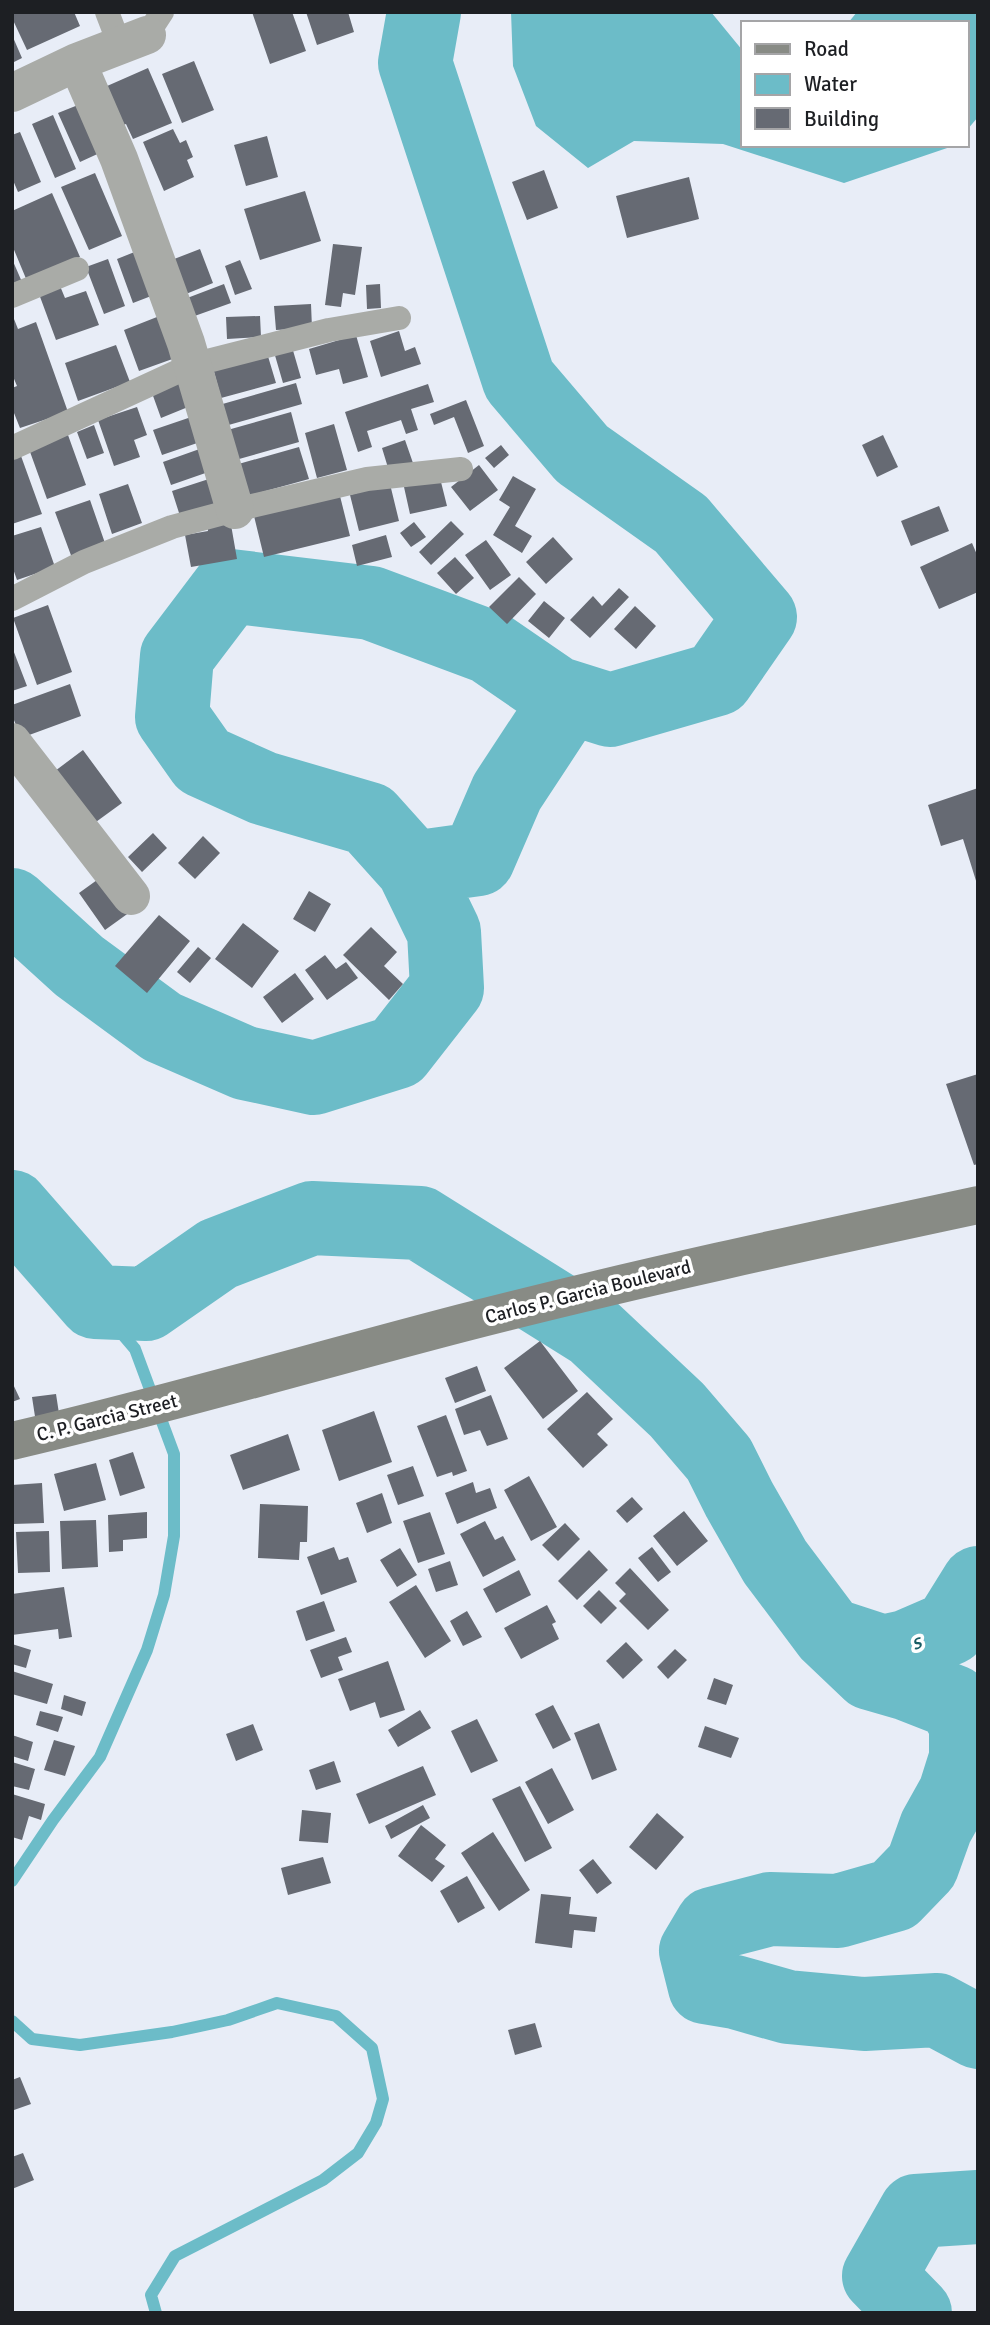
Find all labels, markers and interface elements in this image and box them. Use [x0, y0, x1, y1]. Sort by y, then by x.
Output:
legend [741, 21, 969, 147]
text: Road [804, 36, 849, 62]
text: Water [804, 71, 857, 97]
text: Building [804, 106, 879, 132]
street label: Carlos P. Garcia Boulevard [483, 1255, 693, 1329]
street label: C. P. Garcia Street [34, 1389, 180, 1447]
water label: s [907, 1628, 927, 1656]

